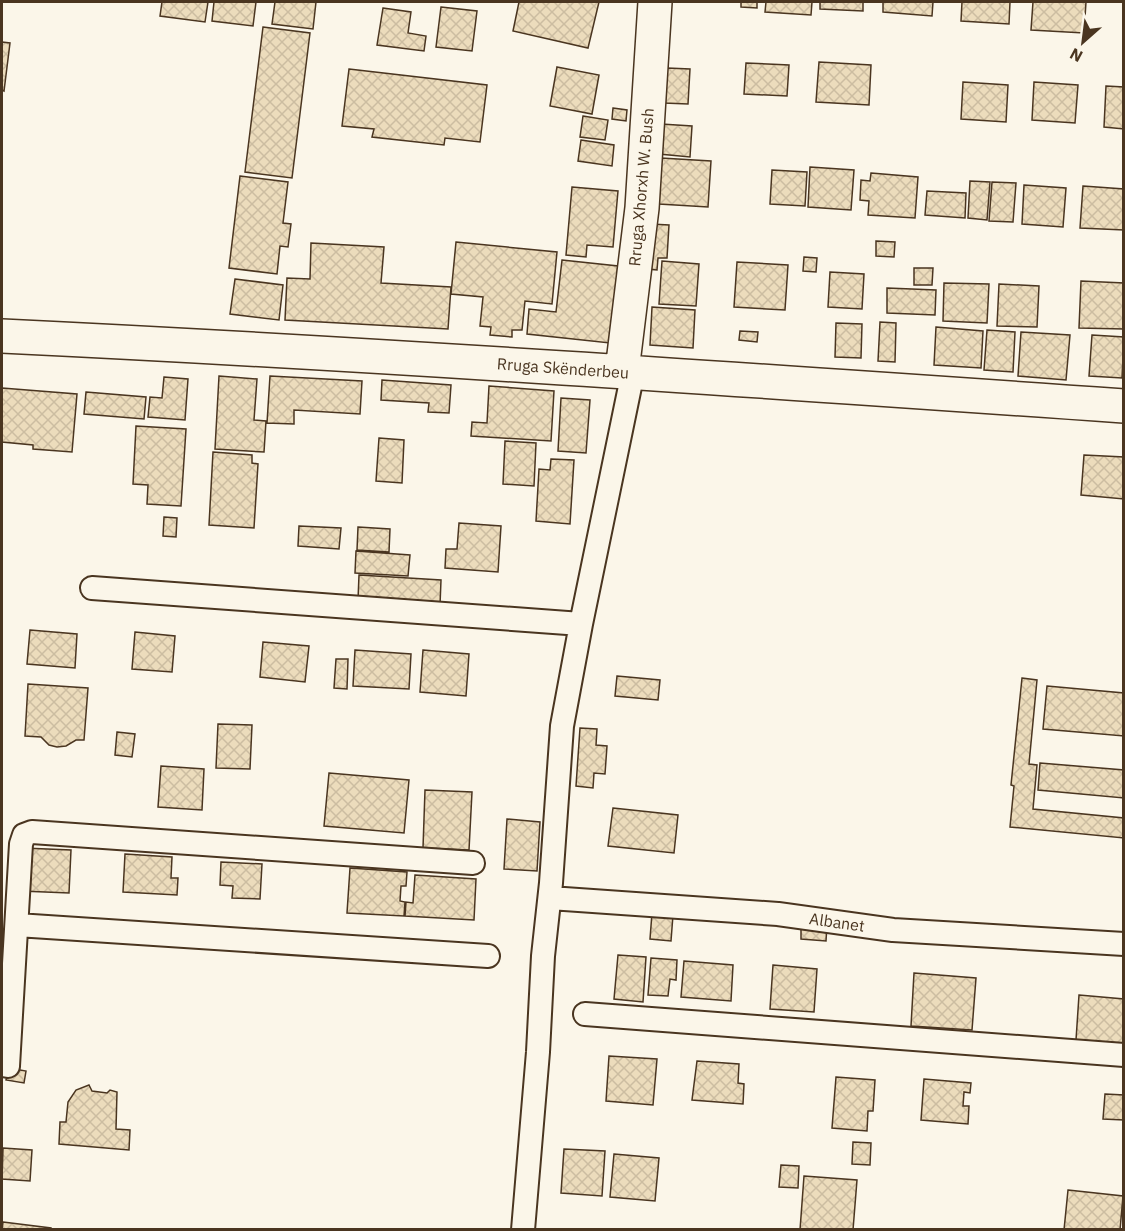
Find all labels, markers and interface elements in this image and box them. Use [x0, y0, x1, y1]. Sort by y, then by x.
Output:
north arrow [1053, 12, 1113, 72]
text: N [1066, 44, 1086, 67]
street label: Rruga Xhorxh W. Bush [624, 107, 658, 267]
street label: Rruga Skënderbeu [496, 353, 630, 383]
street label: Albanet [808, 908, 866, 936]

